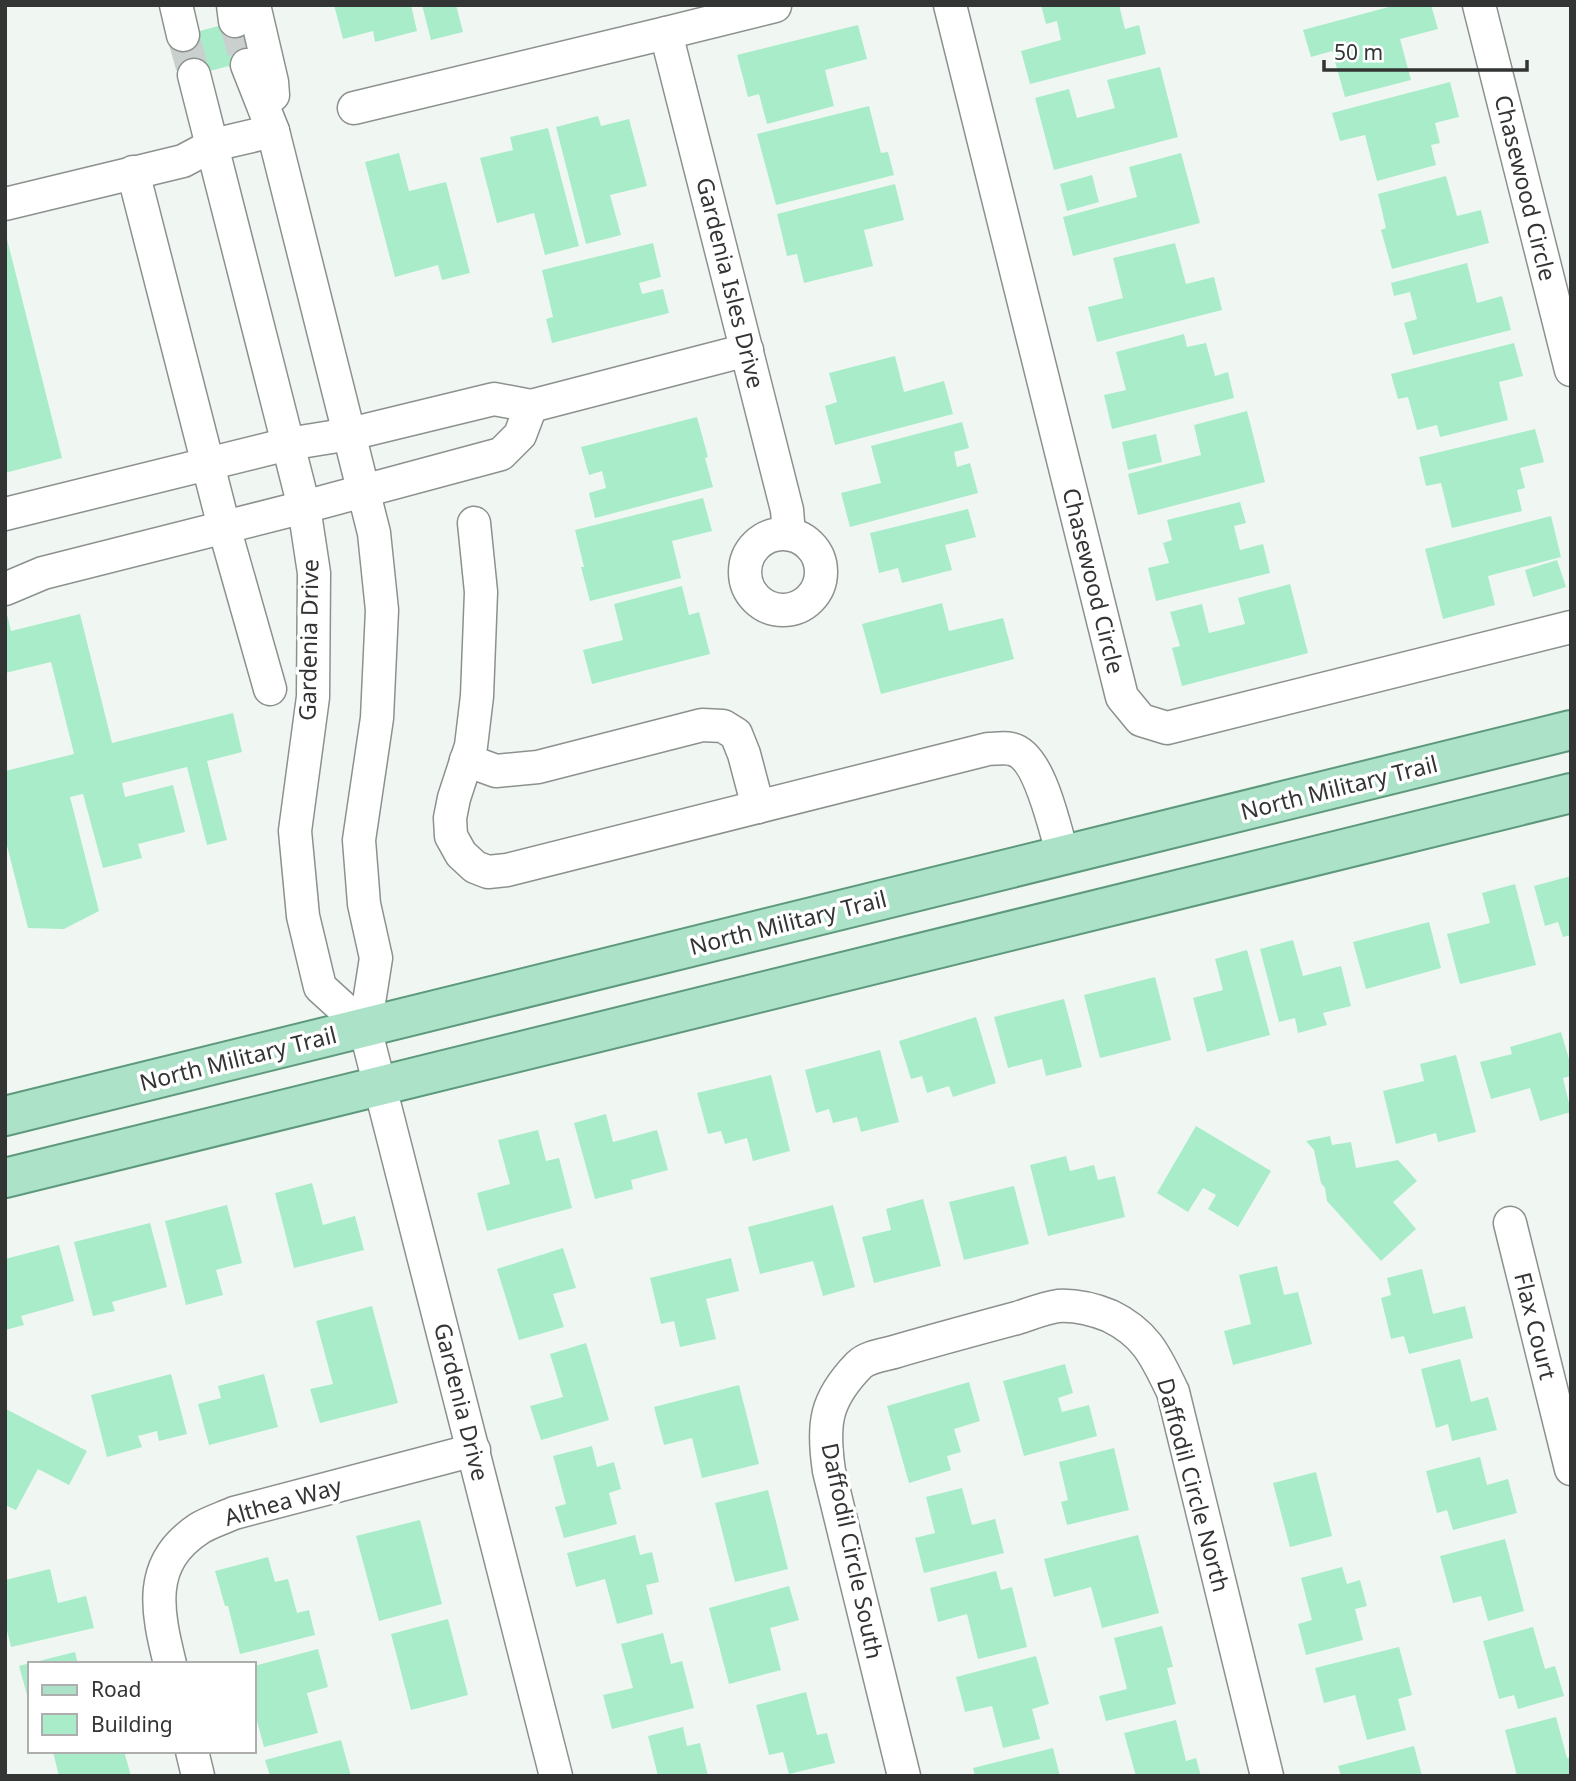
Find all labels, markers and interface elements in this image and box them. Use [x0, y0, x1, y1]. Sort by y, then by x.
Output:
scale bar [1324, 28, 1527, 72]
text: 50 m [1334, 38, 1383, 66]
street label: Chasewood Circle [1487, 91, 1565, 284]
street label: Gardenia Isles Drive [689, 174, 773, 392]
street label: Chasewood Circle [1055, 484, 1133, 677]
street label: Gardenia Drive [291, 559, 325, 721]
street label: North Military Trail [1237, 747, 1441, 827]
street label: North Military Trail [686, 882, 890, 962]
street label: North Military Trail [136, 1018, 340, 1098]
street label: Flax Court [1507, 1269, 1565, 1383]
street label: Gardenia Drive [427, 1319, 497, 1484]
street label: Daffodil Circle North [1150, 1374, 1238, 1595]
street label: Daffodil Circle South [814, 1440, 892, 1662]
street label: Althea Way [220, 1469, 345, 1533]
legend [28, 1662, 256, 1753]
text: Road [91, 1675, 141, 1703]
text: Building [91, 1710, 173, 1738]

